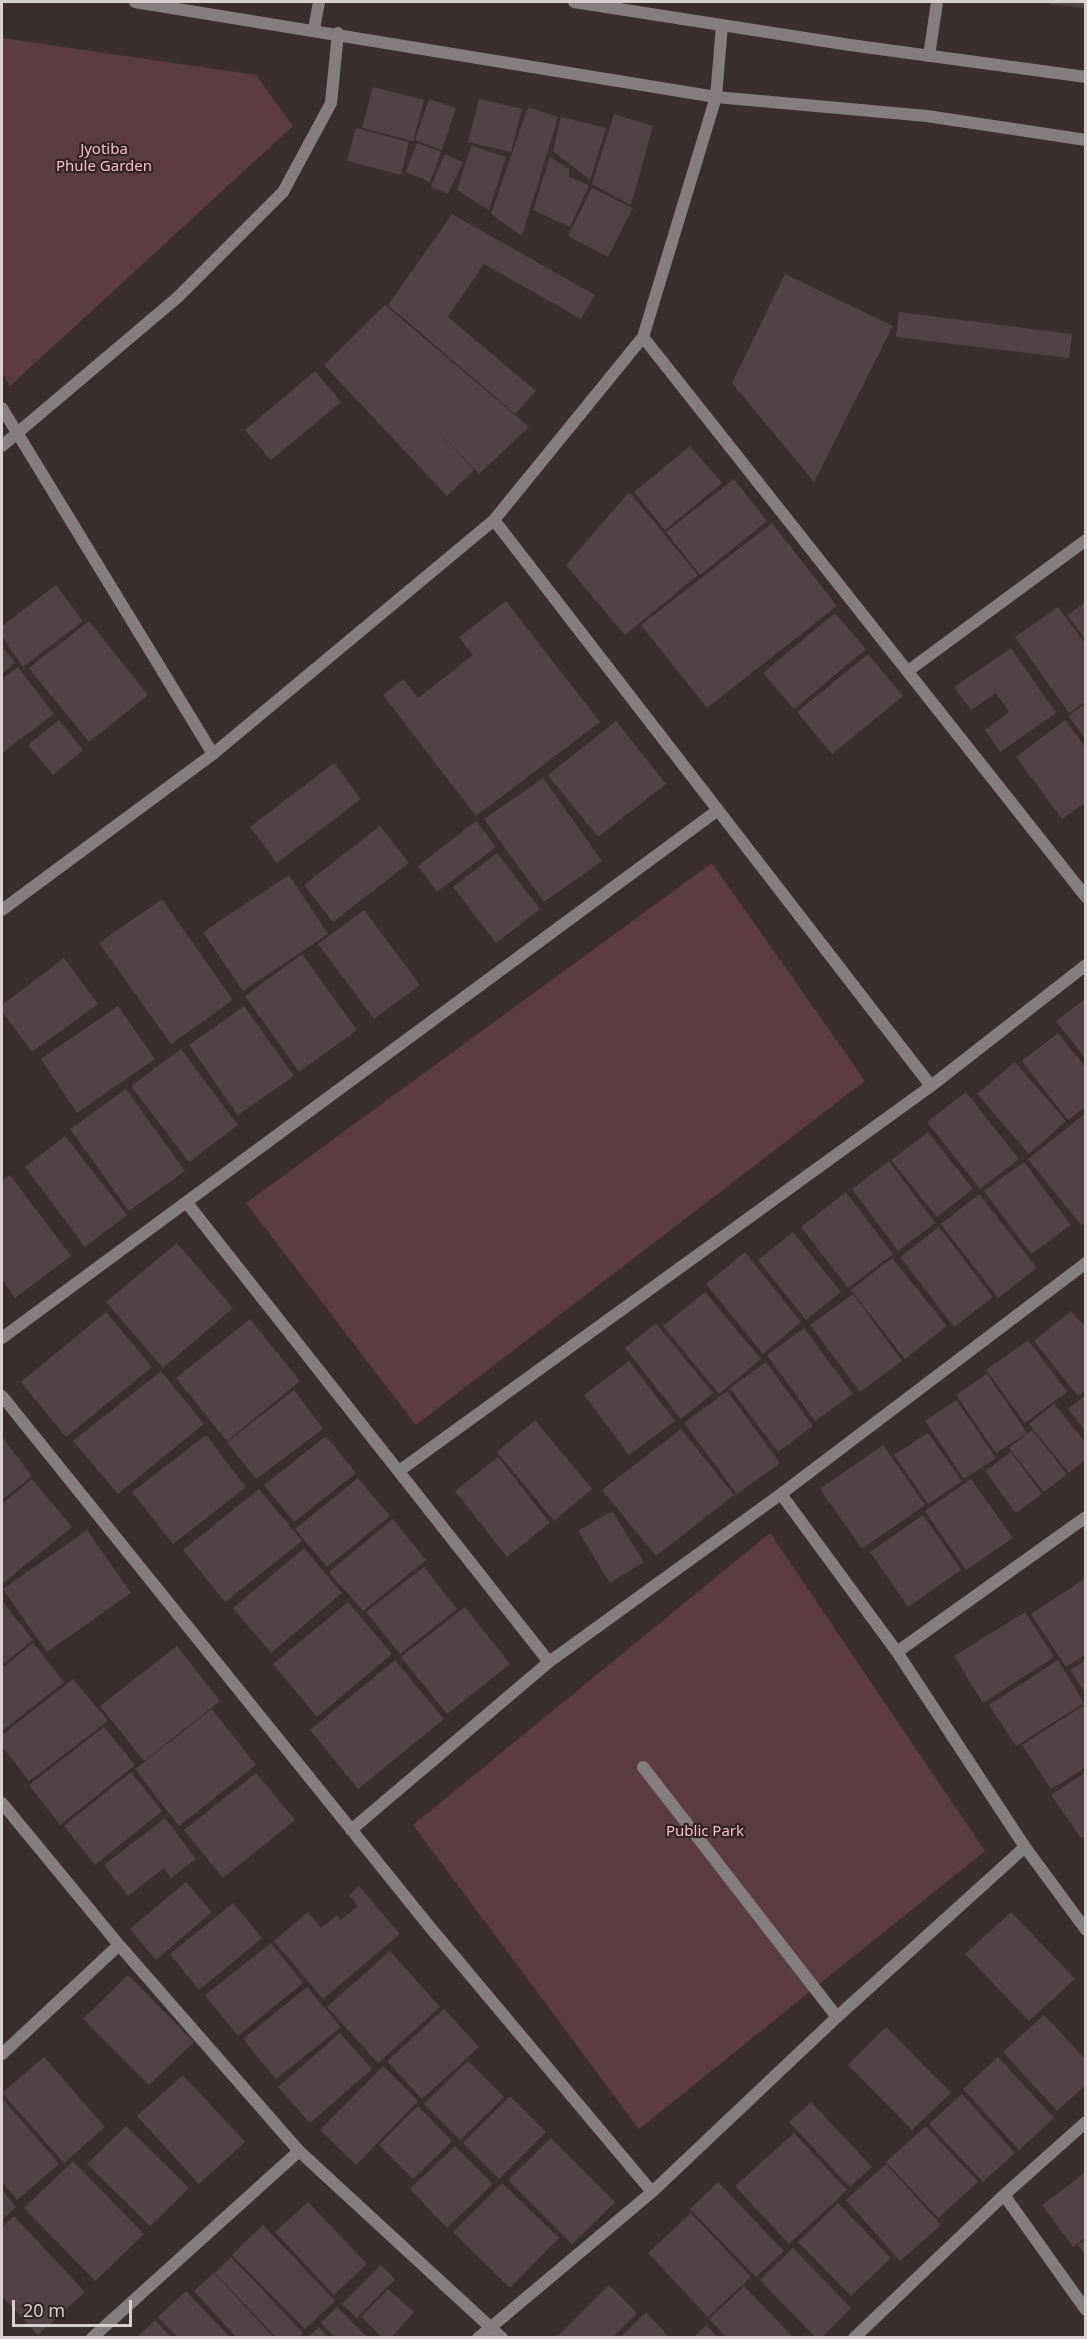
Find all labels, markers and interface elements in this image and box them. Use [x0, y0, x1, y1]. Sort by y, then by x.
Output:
park label: Jyotiba Phule Garden [56, 141, 152, 176]
park label: Public Park [666, 1823, 744, 1841]
scale bar [15, 2288, 135, 2326]
text: 20 m [23, 2298, 65, 2322]

